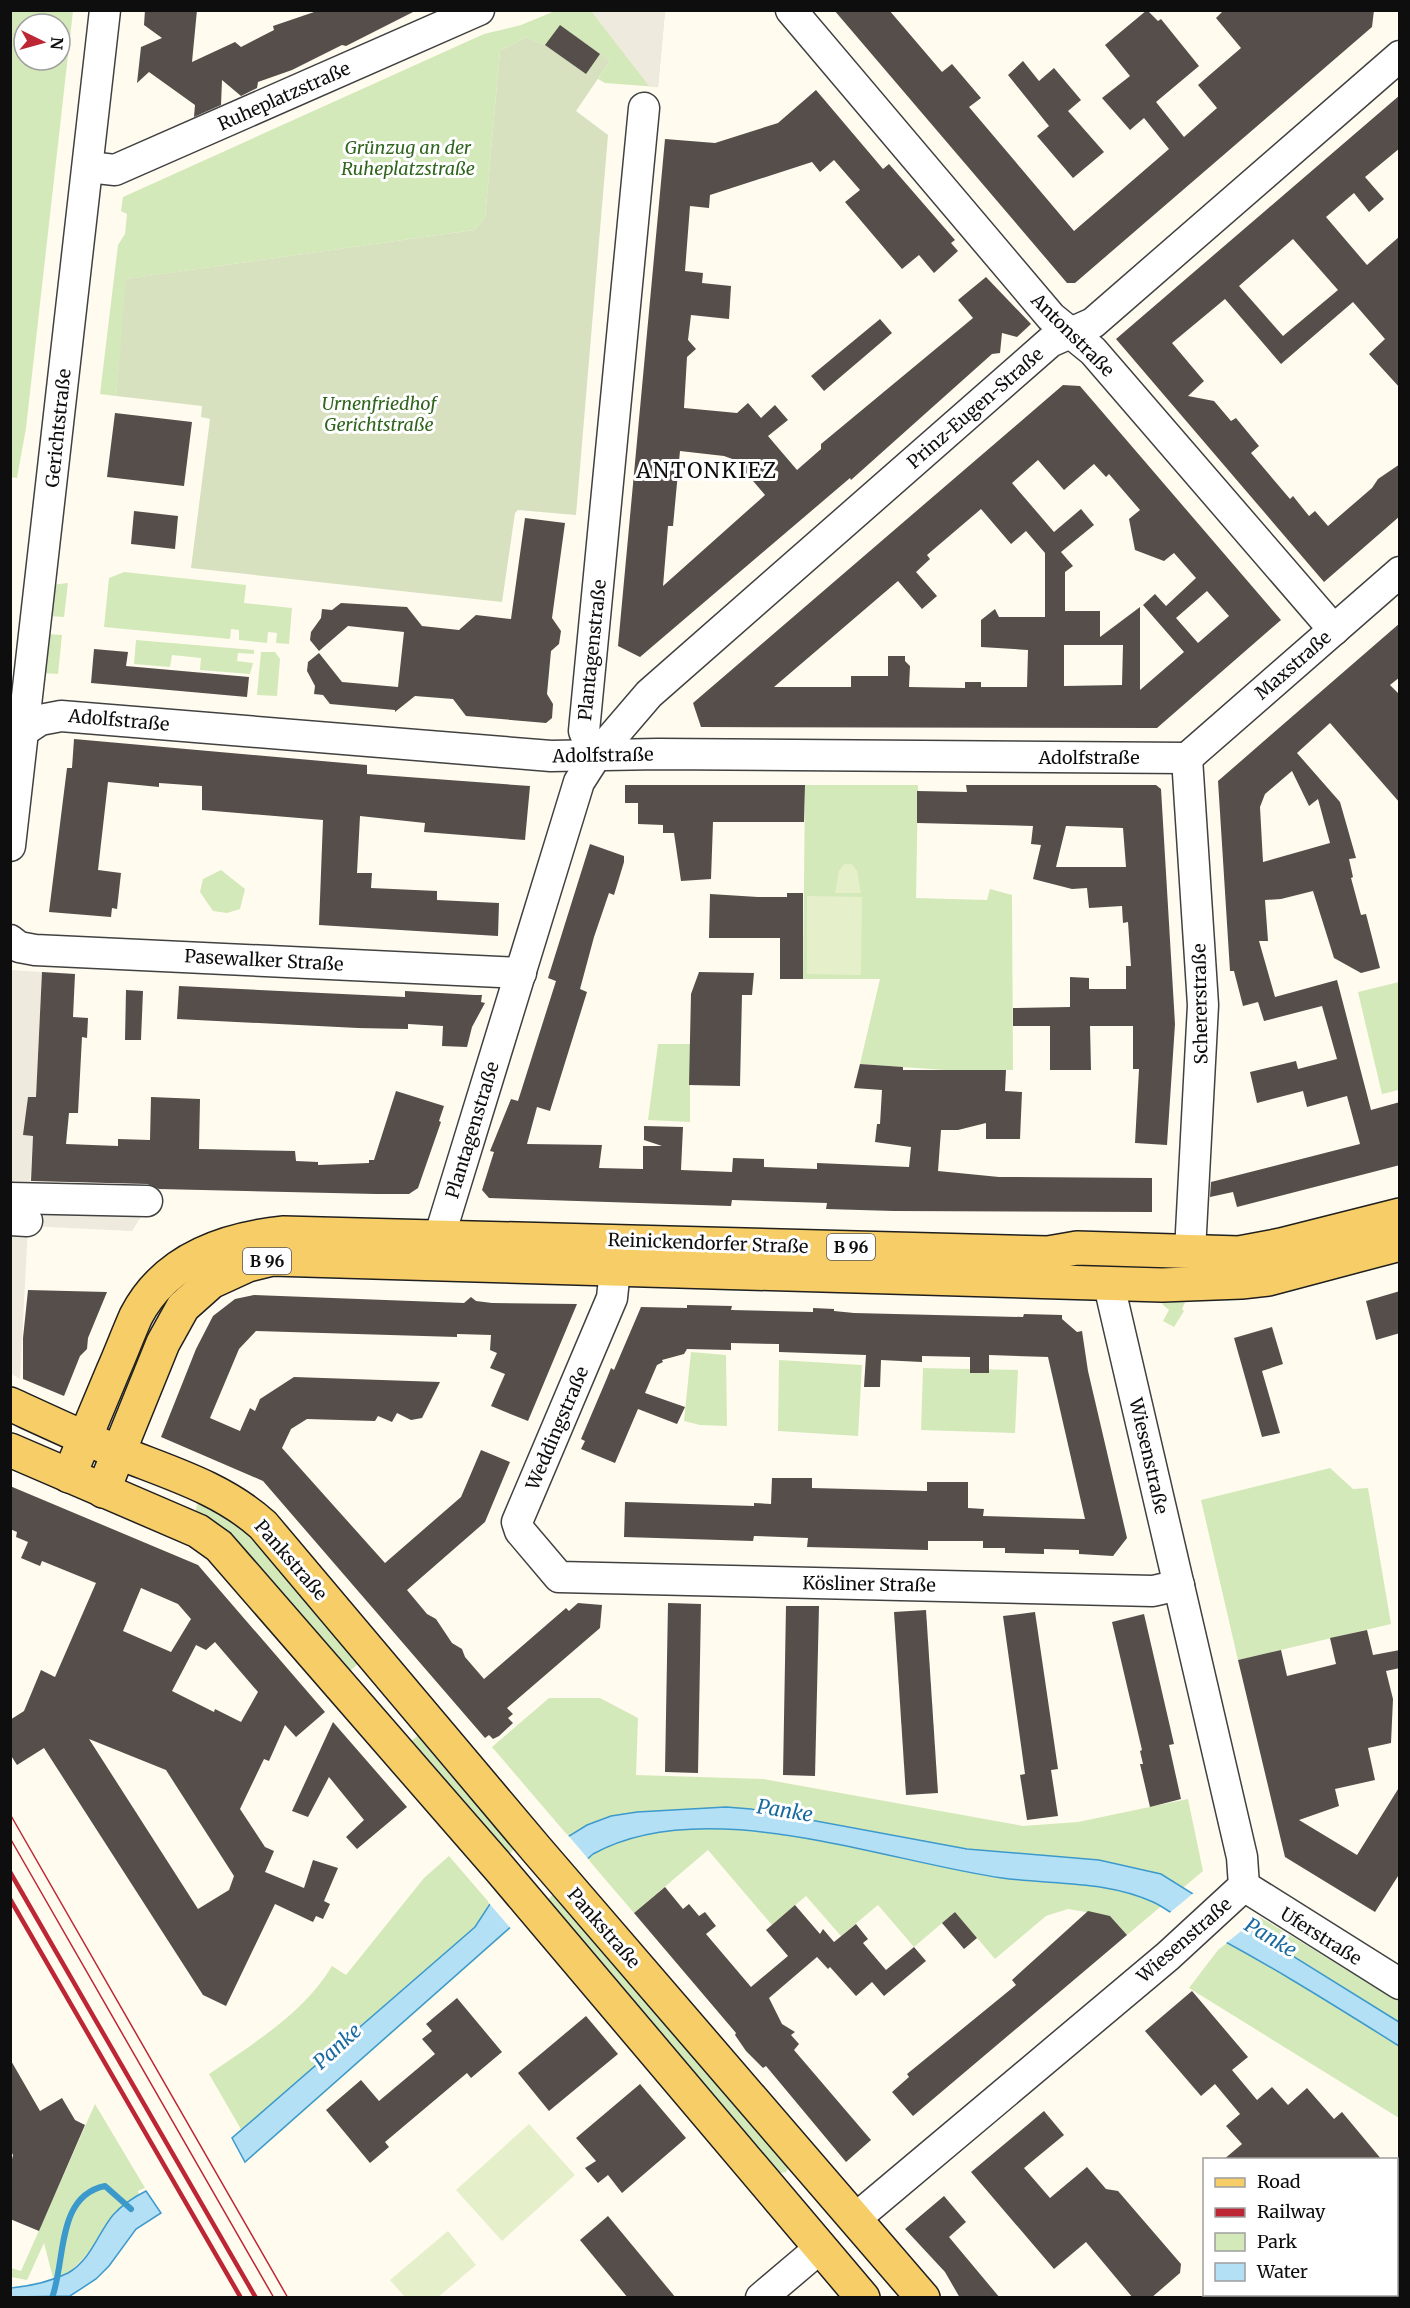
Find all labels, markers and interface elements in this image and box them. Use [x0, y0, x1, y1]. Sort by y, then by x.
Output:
north arrow [12, 12, 72, 72]
text: N [46, 36, 67, 51]
street label: Ruheplatzstraße [214, 57, 354, 135]
park label: Grünzug an der Ruheplatzstraße [341, 136, 475, 180]
street label: Antonstraße [1026, 288, 1119, 381]
street label: Prinz-Eugen-Straße [902, 343, 1048, 473]
street label: Gerichtstraße [40, 368, 76, 488]
park label: Urnenfriedhof Gerichtstraße [322, 392, 438, 436]
district label: ANTONKIEZ [635, 457, 778, 484]
street label: Plantagenstraße [573, 578, 611, 722]
street label: Maxstraße [1250, 626, 1336, 704]
street label: Adolfstraße [67, 704, 170, 736]
street label: Adolfstraße [551, 743, 654, 767]
street label: Adolfstraße [1037, 746, 1140, 769]
street label: Schererstraße [1187, 943, 1213, 1065]
street label: Pasewalker Straße [184, 944, 344, 976]
street label: Plantagenstraße [440, 1059, 504, 1201]
street label: Reinickendorfer Straße [607, 1228, 809, 1258]
road number: B 96 [827, 1234, 875, 1260]
road number: B 96 [243, 1248, 291, 1274]
street label: Weddingstraße [520, 1363, 593, 1494]
street label: Wiesenstraße [1124, 1395, 1174, 1516]
street label: Pankstraße [250, 1515, 332, 1605]
street label: Kösliner Straße [802, 1571, 936, 1597]
water label: Panke [755, 1793, 815, 1827]
street label: Pankstraße [563, 1883, 645, 1973]
street label: Wiesenstraße [1131, 1893, 1236, 1988]
street label: Uferstraße [1276, 1902, 1366, 1970]
water label: Panke [1240, 1912, 1302, 1962]
water label: Panke [308, 2018, 366, 2074]
legend [1203, 2158, 1398, 2296]
text: Road [1257, 2170, 1301, 2193]
text: Railway [1257, 2200, 1326, 2223]
text: Park [1257, 2230, 1298, 2253]
text: Water [1256, 2260, 1308, 2283]

